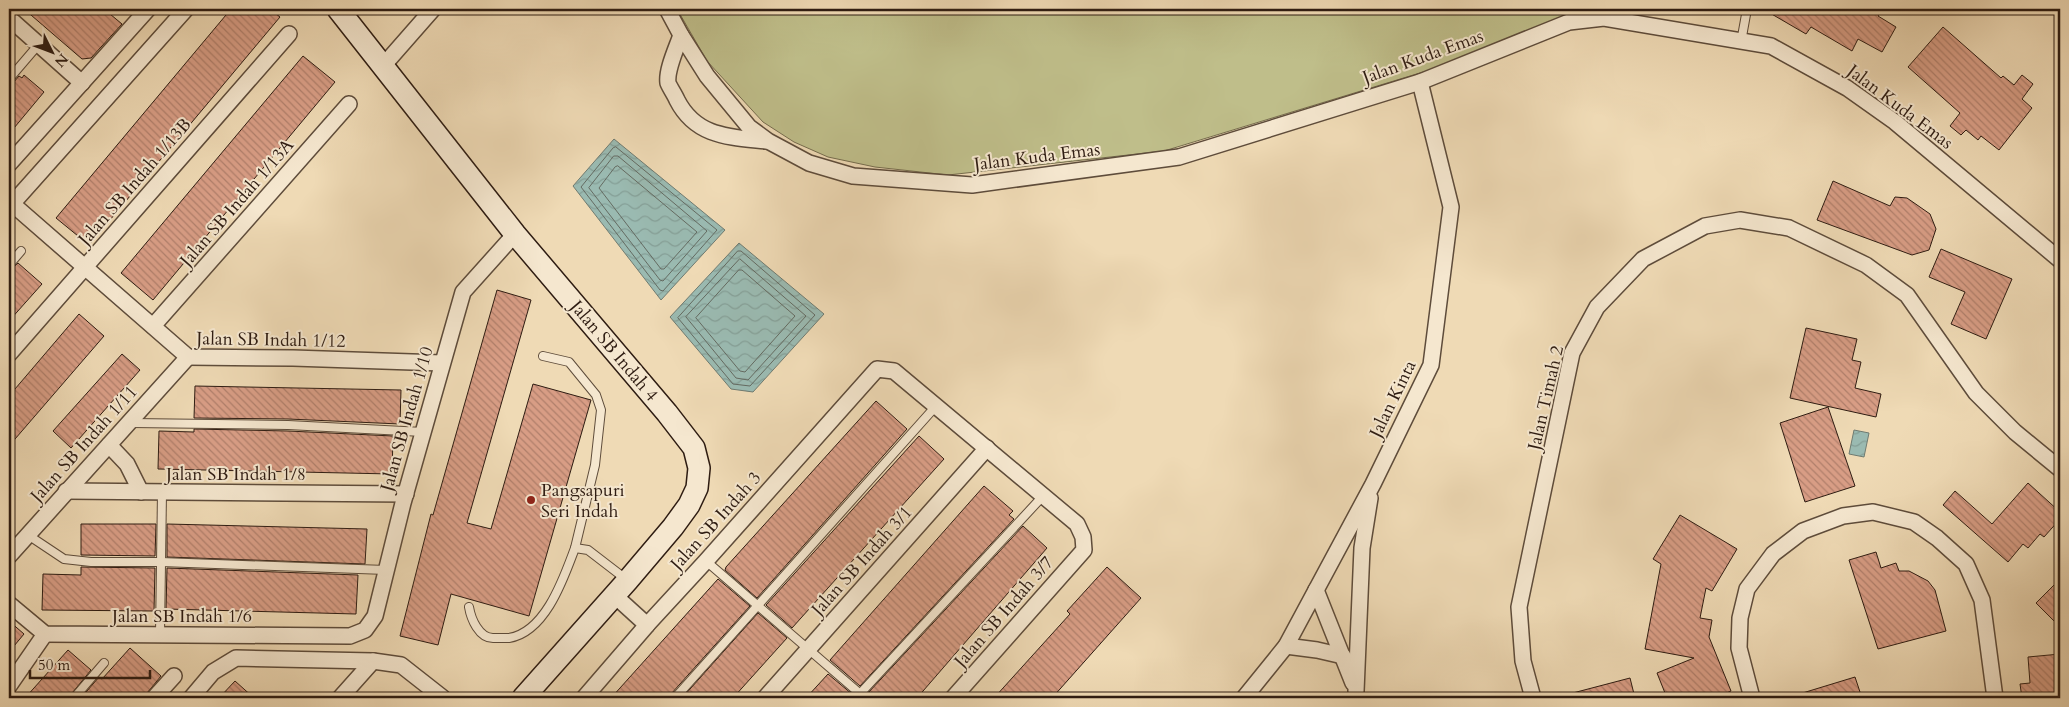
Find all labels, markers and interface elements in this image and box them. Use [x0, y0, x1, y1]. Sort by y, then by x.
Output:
street label: Jalan Kuda Emas [1356, 24, 1487, 91]
north arrow [28, 28, 78, 78]
text: N [50, 49, 72, 71]
street label: Jalan Kuda Emas [1839, 57, 1958, 155]
street label: Jalan SB Indah 1/13B [71, 113, 197, 253]
street label: Jalan SB Indah 1/13A [172, 133, 300, 275]
street label: Jalan Kuda Emas [970, 137, 1101, 178]
street label: Jalan SB Indah 4 [562, 293, 664, 407]
street label: Jalan SB Indah 1/12 [193, 326, 346, 354]
street label: Jalan Timah 2 [1521, 343, 1570, 456]
street label: Jalan SB Indah 1/10 [374, 344, 440, 497]
street label: Jalan Kinta [1362, 356, 1423, 445]
street label: Jalan SB Indah 1/11 [23, 380, 143, 510]
street label: Jalan SB Indah 1/8 [163, 462, 306, 487]
street label: Jalan SB Indah 3 [663, 466, 767, 578]
place label: Pangsapuri Seri Indah [541, 478, 625, 524]
marker: Pangsapuri Seri Indah [525, 494, 537, 506]
street label: Jalan SB Indah 3/1 [804, 501, 918, 624]
street label: Jalan SB Indah 3/7 [947, 551, 1059, 675]
street label: Jalan SB Indah 1/6 [109, 604, 252, 629]
scale bar [30, 647, 150, 679]
text: 50 m [38, 655, 70, 675]

